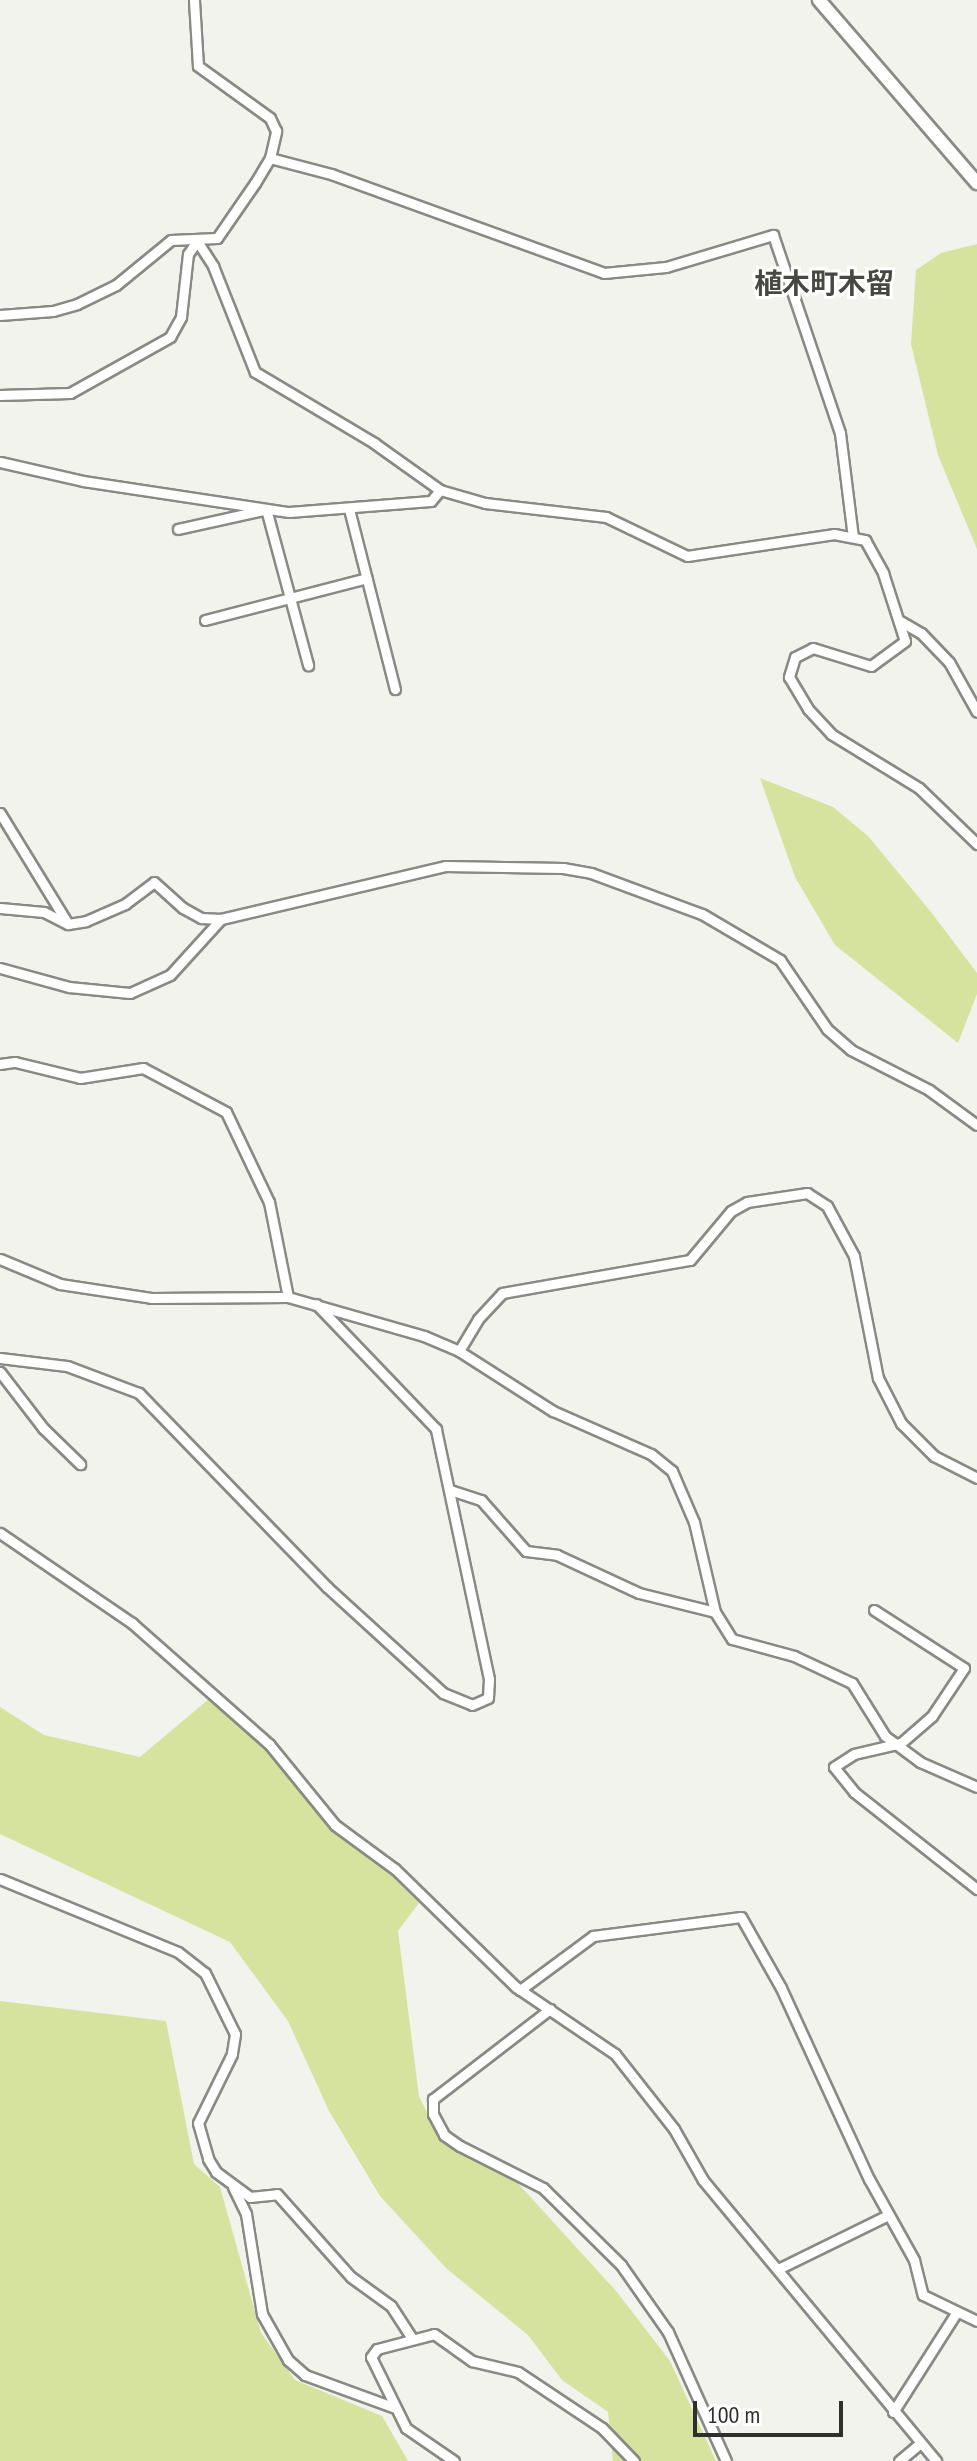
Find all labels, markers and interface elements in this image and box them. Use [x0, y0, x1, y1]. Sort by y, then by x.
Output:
district label: 植木町木留 [754, 266, 894, 300]
scale bar [697, 2385, 847, 2435]
text: 100 m [707, 2399, 760, 2430]

